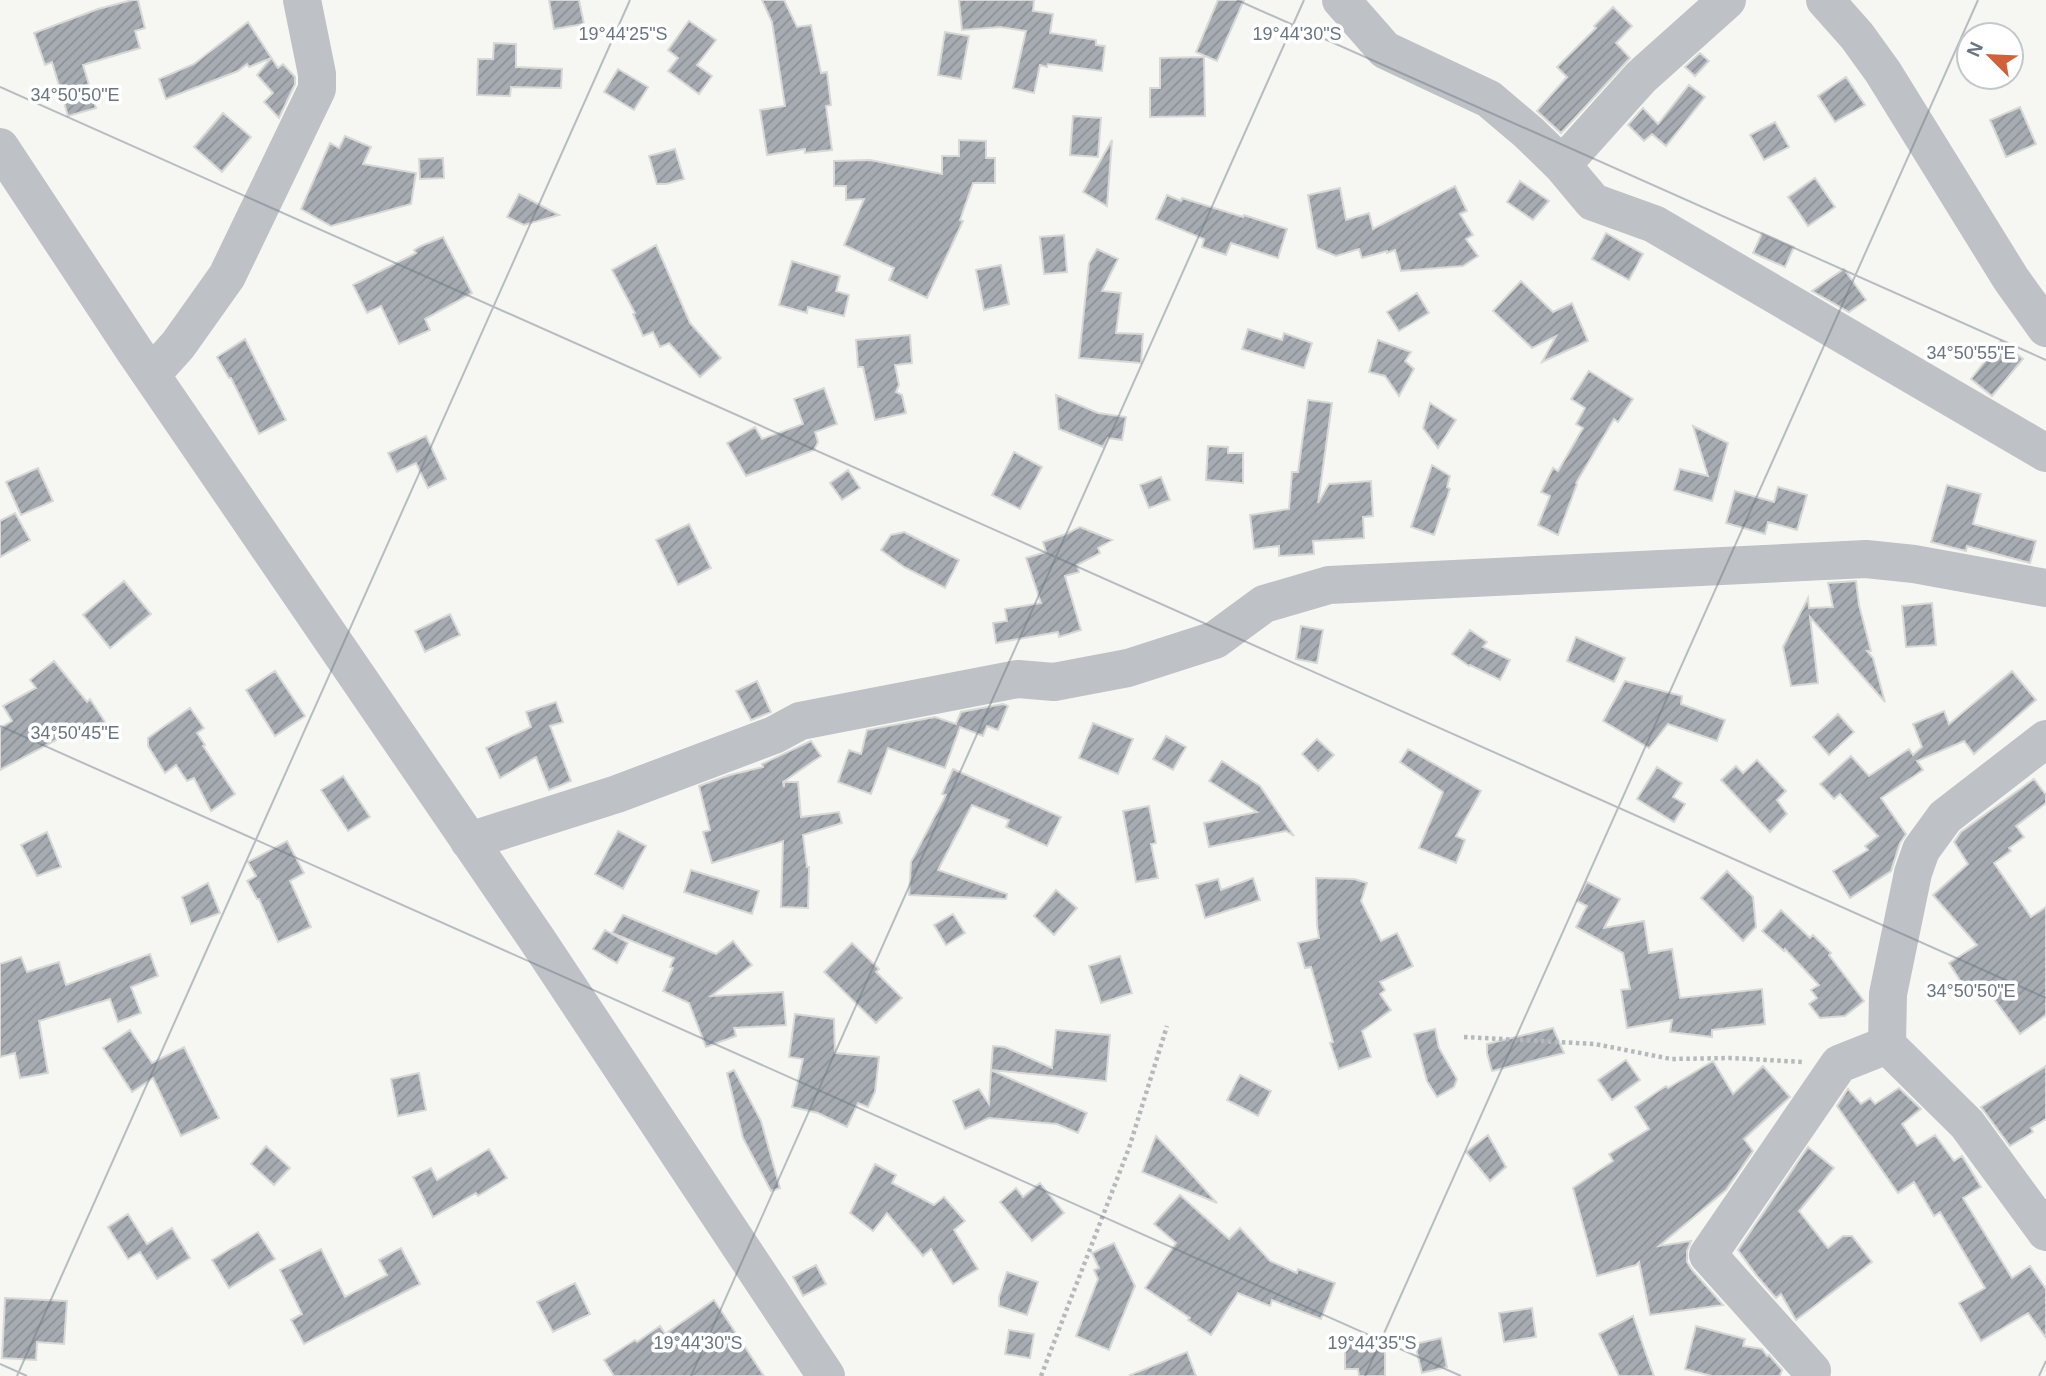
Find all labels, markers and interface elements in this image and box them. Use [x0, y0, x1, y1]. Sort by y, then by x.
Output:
north arrow [1955, 21, 2025, 91]
text: 19°44'25"S [578, 24, 668, 44]
text: 19°44'30"S [1252, 24, 1342, 44]
text: N [1963, 39, 1987, 60]
text: 34°50'50"E [30, 85, 120, 105]
text: 34°50'55"E [1926, 343, 2016, 363]
text: 34°50'45"E [30, 723, 120, 743]
text: 34°50'50"E [1926, 981, 2016, 1001]
text: 19°44'30"S [653, 1333, 743, 1353]
text: 19°44'35"S [1327, 1333, 1417, 1353]

